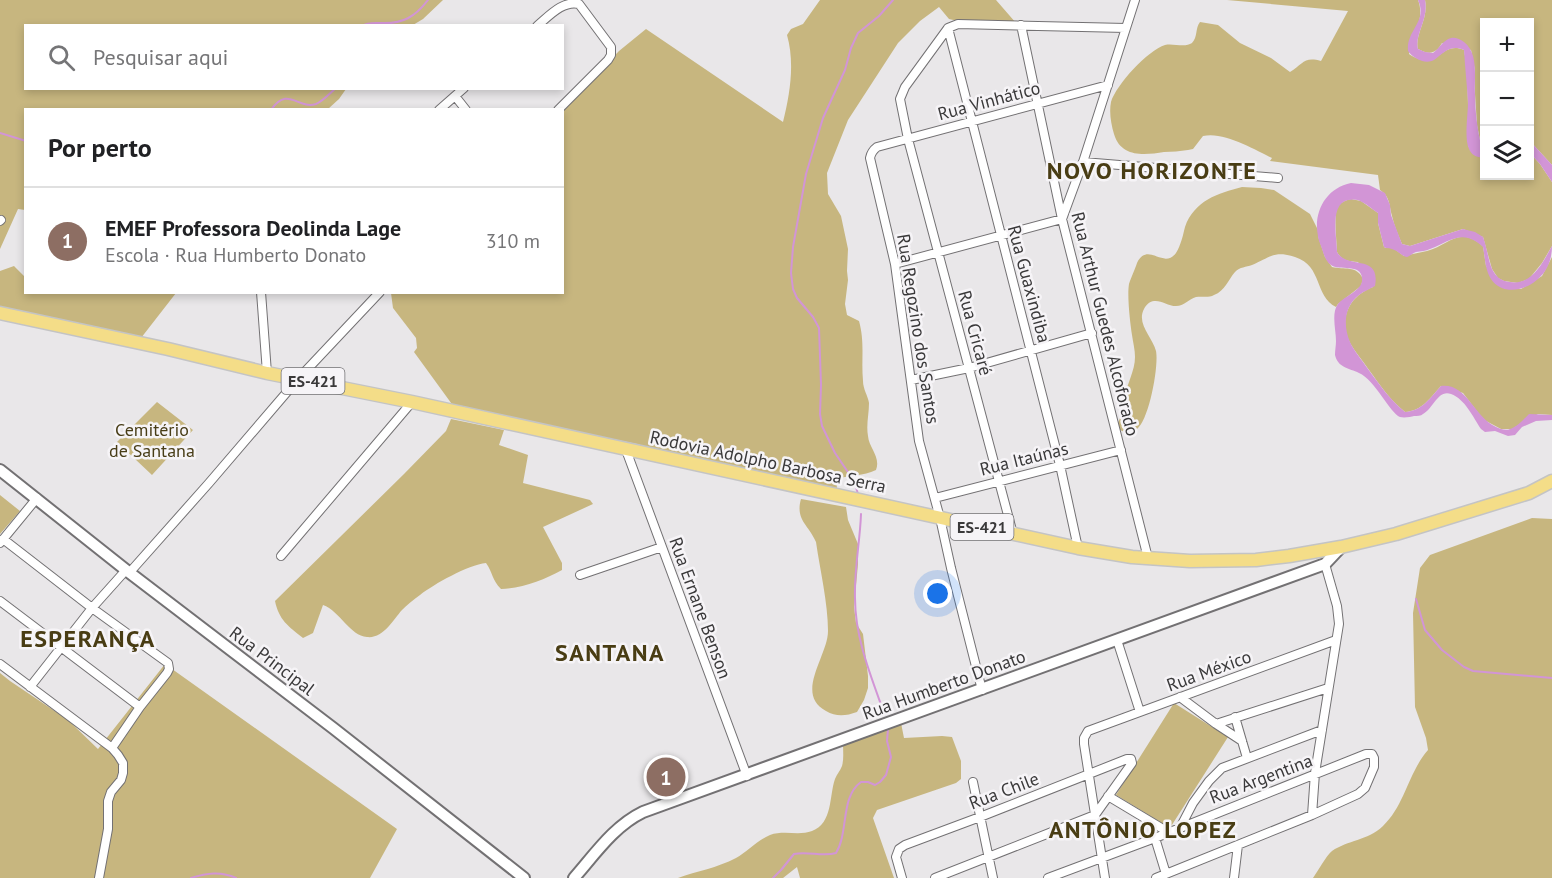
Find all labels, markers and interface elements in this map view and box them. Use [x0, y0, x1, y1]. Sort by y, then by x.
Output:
map controls [1480, 18, 1534, 180]
button: + [1480, 18, 1534, 72]
search box [24, 24, 564, 90]
icon: search [45, 41, 78, 74]
text: Pesquisar aqui [93, 43, 229, 71]
button: − [1480, 72, 1534, 126]
street label: Rua Vinhático [935, 76, 1043, 125]
button: layers [1480, 126, 1534, 180]
text: Por perto [48, 131, 152, 164]
district label: NOVO HORIZONTE [1047, 155, 1257, 186]
street label: Rua Arthur Guedes Alcoforado [1066, 209, 1144, 438]
text: EMEF Professora Deolinda Lage [105, 214, 401, 242]
street label: Rua Guaxindiba [1003, 223, 1056, 345]
text: 1 [62, 228, 73, 254]
text: 310 m [486, 228, 540, 254]
street label: Rua Regozino dos Santos [892, 232, 945, 426]
text: Escola · Rua Humberto Donato [105, 242, 366, 268]
street label: Rua Cricaré [953, 288, 998, 378]
road number: ES-421 [282, 368, 344, 394]
park label: Cemitério de Santana [109, 418, 195, 462]
street label: Rodovia Adolpho Barbosa Serra [648, 425, 888, 498]
street label: Rua Itaúnas [977, 436, 1070, 481]
road number: ES-421 [950, 514, 1014, 540]
street label: Rua Ernane Benson [664, 534, 737, 682]
your location [923, 579, 952, 608]
street label: Rua Principal [225, 621, 320, 701]
district label: ESPERANÇA [20, 623, 156, 654]
district label: SANTANA [555, 637, 665, 668]
street label: Rua Humberto Donato [859, 644, 1029, 725]
street label: Rua México [1163, 645, 1254, 696]
street label: Rua Argentina [1206, 748, 1316, 809]
pin: 1 [646, 754, 686, 800]
street label: Rua Chile [965, 767, 1042, 814]
district label: ANTÔNIO LOPEZ [1049, 814, 1237, 845]

